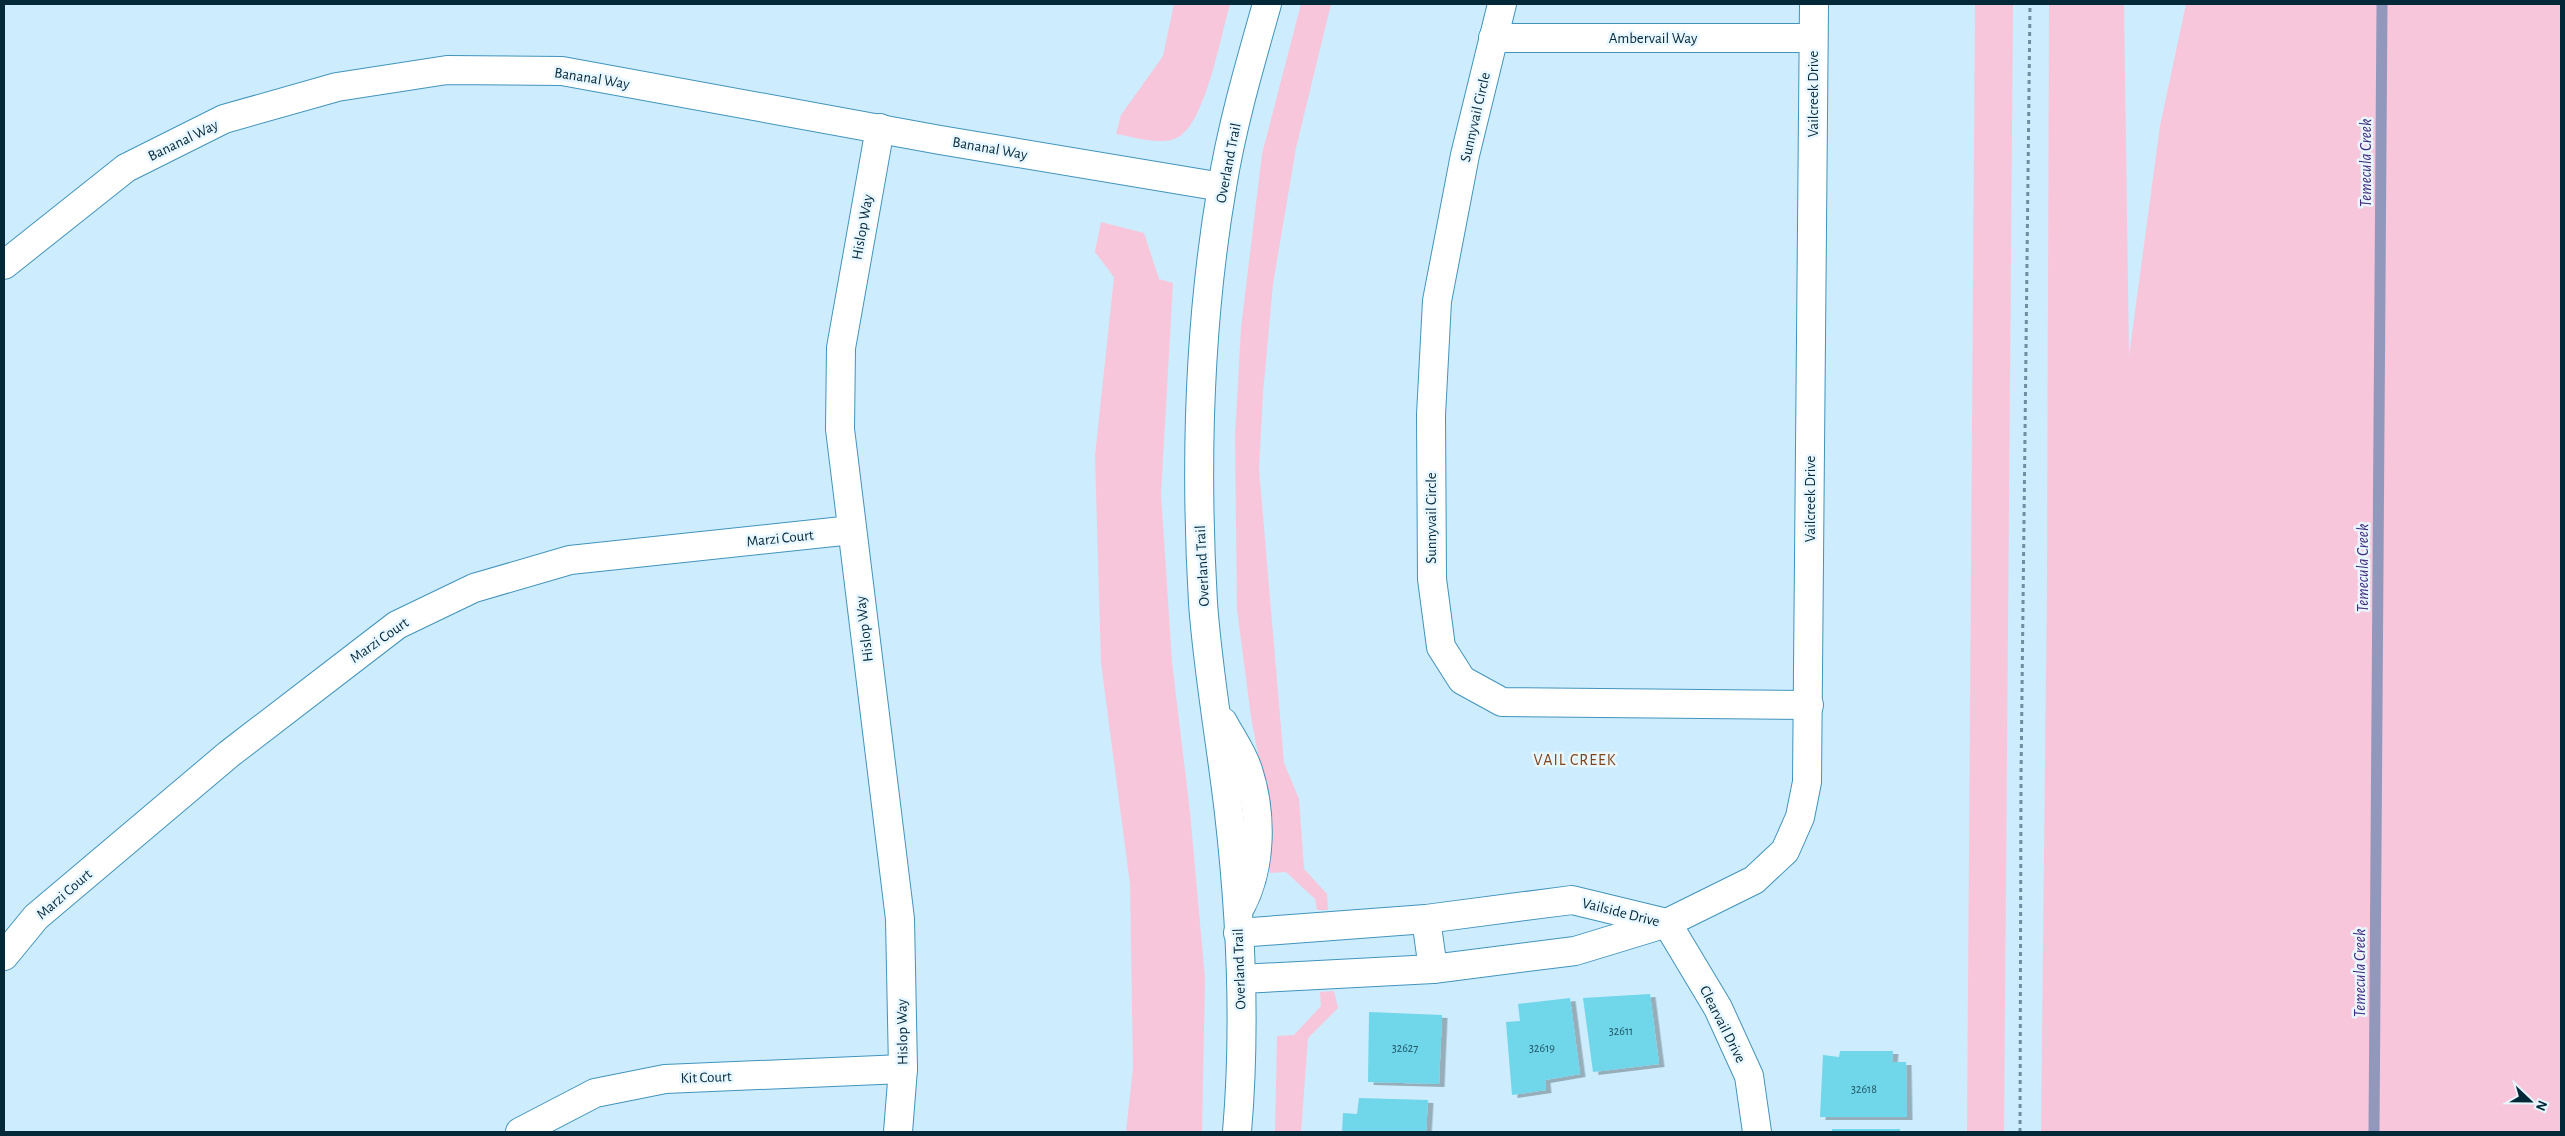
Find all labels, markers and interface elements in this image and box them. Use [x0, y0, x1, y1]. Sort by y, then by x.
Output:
street label: Ambervail Way [1609, 31, 1698, 46]
street label: Vailcreek Drive [1806, 51, 1821, 137]
street label: Bananal Way [553, 65, 631, 92]
street label: Sunnyvail Circle [1458, 71, 1493, 163]
street label: Bananal Way [146, 117, 221, 164]
water label: Temecula Creek [2358, 119, 2374, 207]
street label: Overland Trail [1213, 122, 1244, 204]
street label: Bananal Way [951, 135, 1029, 163]
street label: Hislop Way [849, 193, 876, 261]
street label: Vailcreek Drive [1803, 456, 1818, 542]
street label: Sunnyvail Circle [1424, 472, 1439, 564]
water label: Temecula Creek [2355, 524, 2371, 612]
street label: Overland Trail [1193, 525, 1212, 607]
street label: Marzi Court [746, 527, 815, 549]
street label: Hislop Way [853, 595, 876, 663]
street label: Marzi Court [347, 615, 411, 666]
district label: VAIL CREEK [1534, 752, 1616, 768]
street label: Marzi Court [34, 866, 95, 922]
street label: Vailside Drive [1581, 896, 1661, 929]
street label: Overland Trail [1231, 928, 1248, 1010]
water label: Temecula Creek [2352, 929, 2368, 1017]
street label: Clearvail Drive [1697, 983, 1748, 1065]
street label: Hislop Way [894, 998, 911, 1065]
house number: 32611 [1609, 1025, 1633, 1037]
house number: 32627 [1392, 1042, 1418, 1054]
house number: 32619 [1529, 1042, 1555, 1054]
street label: Kit Court [680, 1069, 732, 1086]
north arrow [2505, 1076, 2555, 1126]
house number: 32618 [1851, 1083, 1877, 1095]
text: N [2533, 1098, 2549, 1113]

